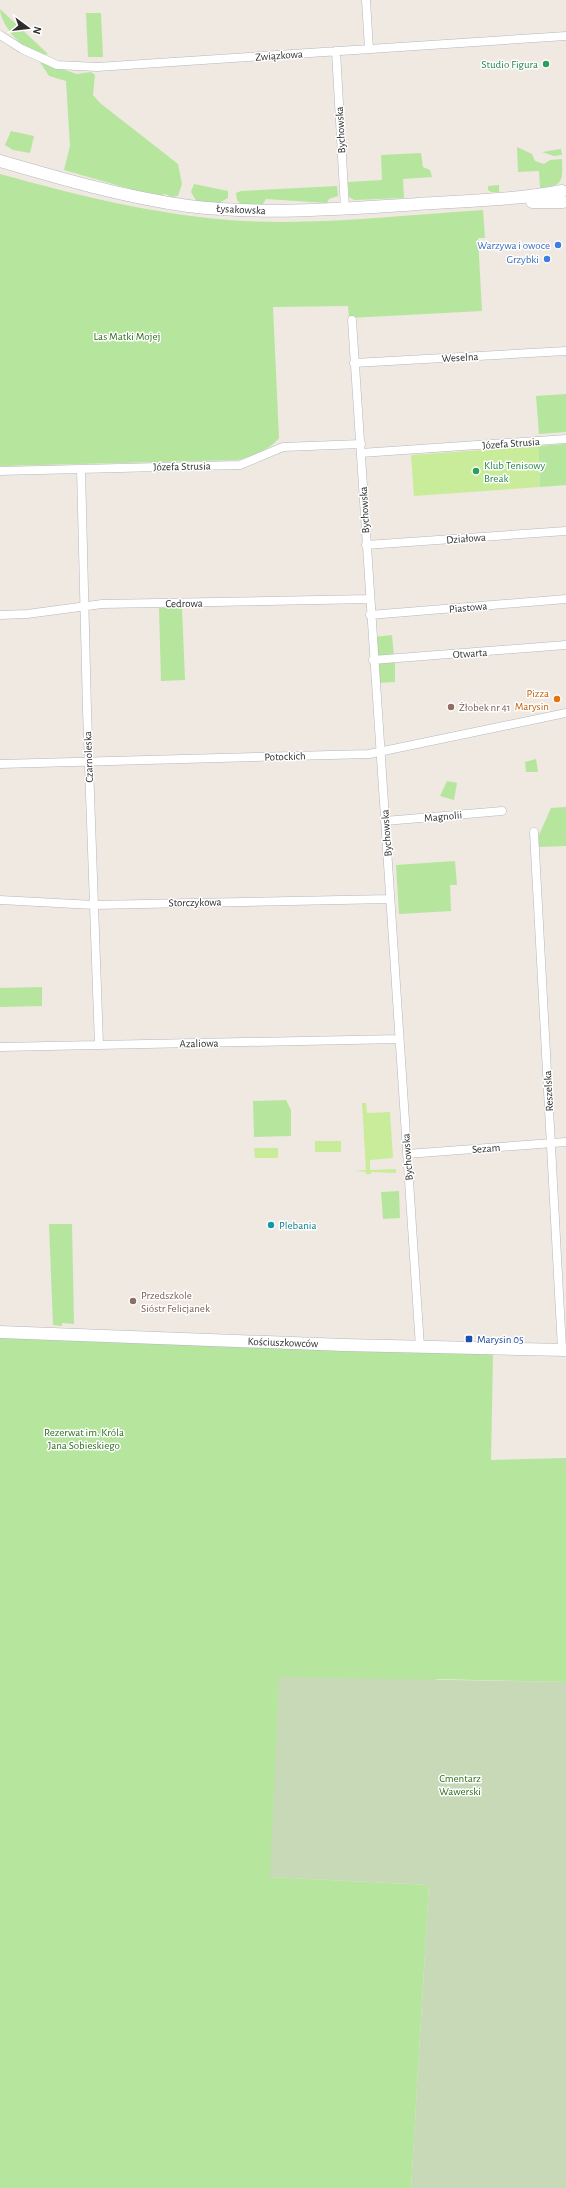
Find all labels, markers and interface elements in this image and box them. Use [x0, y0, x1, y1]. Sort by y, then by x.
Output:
north arrow [8, 8, 48, 48]
text: N [31, 25, 43, 36]
street label: Związkowa [255, 48, 303, 63]
place label: Studio Figura [481, 59, 538, 70]
marker: Studio Figura [541, 59, 551, 69]
street label: Bychowska [334, 106, 347, 154]
street label: Łysakowska [216, 203, 266, 216]
place label: Warzywa i owoce [477, 240, 550, 251]
marker: Warzywa i owoce [553, 240, 563, 250]
place label: Grzybki [507, 254, 539, 265]
marker: Grzybki [542, 254, 552, 264]
park label: Las Matki Mojej [94, 331, 160, 342]
street label: Weselna [441, 351, 479, 364]
street label: Józefa Strusia [482, 436, 540, 451]
street label: Józefa Strusia [153, 460, 211, 473]
place label: Klub Tenisowy Break [484, 460, 546, 484]
marker: Klub Tenisowy Break [471, 466, 481, 476]
street label: Bychowska [358, 486, 371, 534]
street label: Działowa [446, 532, 486, 545]
street label: Cedrowa [165, 598, 203, 609]
street label: Piastowa [448, 600, 488, 615]
street label: Otwarta [452, 647, 488, 660]
place label: Pizza Marysin [515, 688, 549, 712]
marker: Pizza Marysin [552, 694, 562, 704]
marker: Żłobek nr 41 [446, 702, 456, 712]
place label: Żłobek nr 41 [459, 702, 511, 713]
street label: Czarnoleska [82, 731, 95, 783]
street label: Potockich [264, 750, 306, 763]
street label: Bychowska [379, 809, 394, 857]
street label: Magnolii [424, 809, 463, 824]
street label: Storczykowa [168, 897, 222, 908]
street label: Azaliowa [179, 1038, 219, 1049]
street label: Reszelska [542, 1070, 555, 1112]
street label: Bychowska [400, 1133, 415, 1181]
street label: Sezam [472, 1142, 501, 1155]
marker: Plebania [266, 1220, 276, 1230]
place label: Plebania [279, 1220, 317, 1231]
place label: Przedszkole Sióstr Felicjanek [141, 1290, 210, 1314]
marker: Przedszkole Sióstr Felicjanek [128, 1296, 138, 1306]
marker: Marysin 05 [464, 1334, 474, 1344]
place label: Marysin 05 [477, 1334, 524, 1345]
street label: Kościuszkowców [248, 1336, 319, 1349]
park label: Rezerwat im. Króla Jana Sobieskiego [44, 1427, 124, 1451]
park label: Cmentarz Wawerski [439, 1773, 481, 1797]

